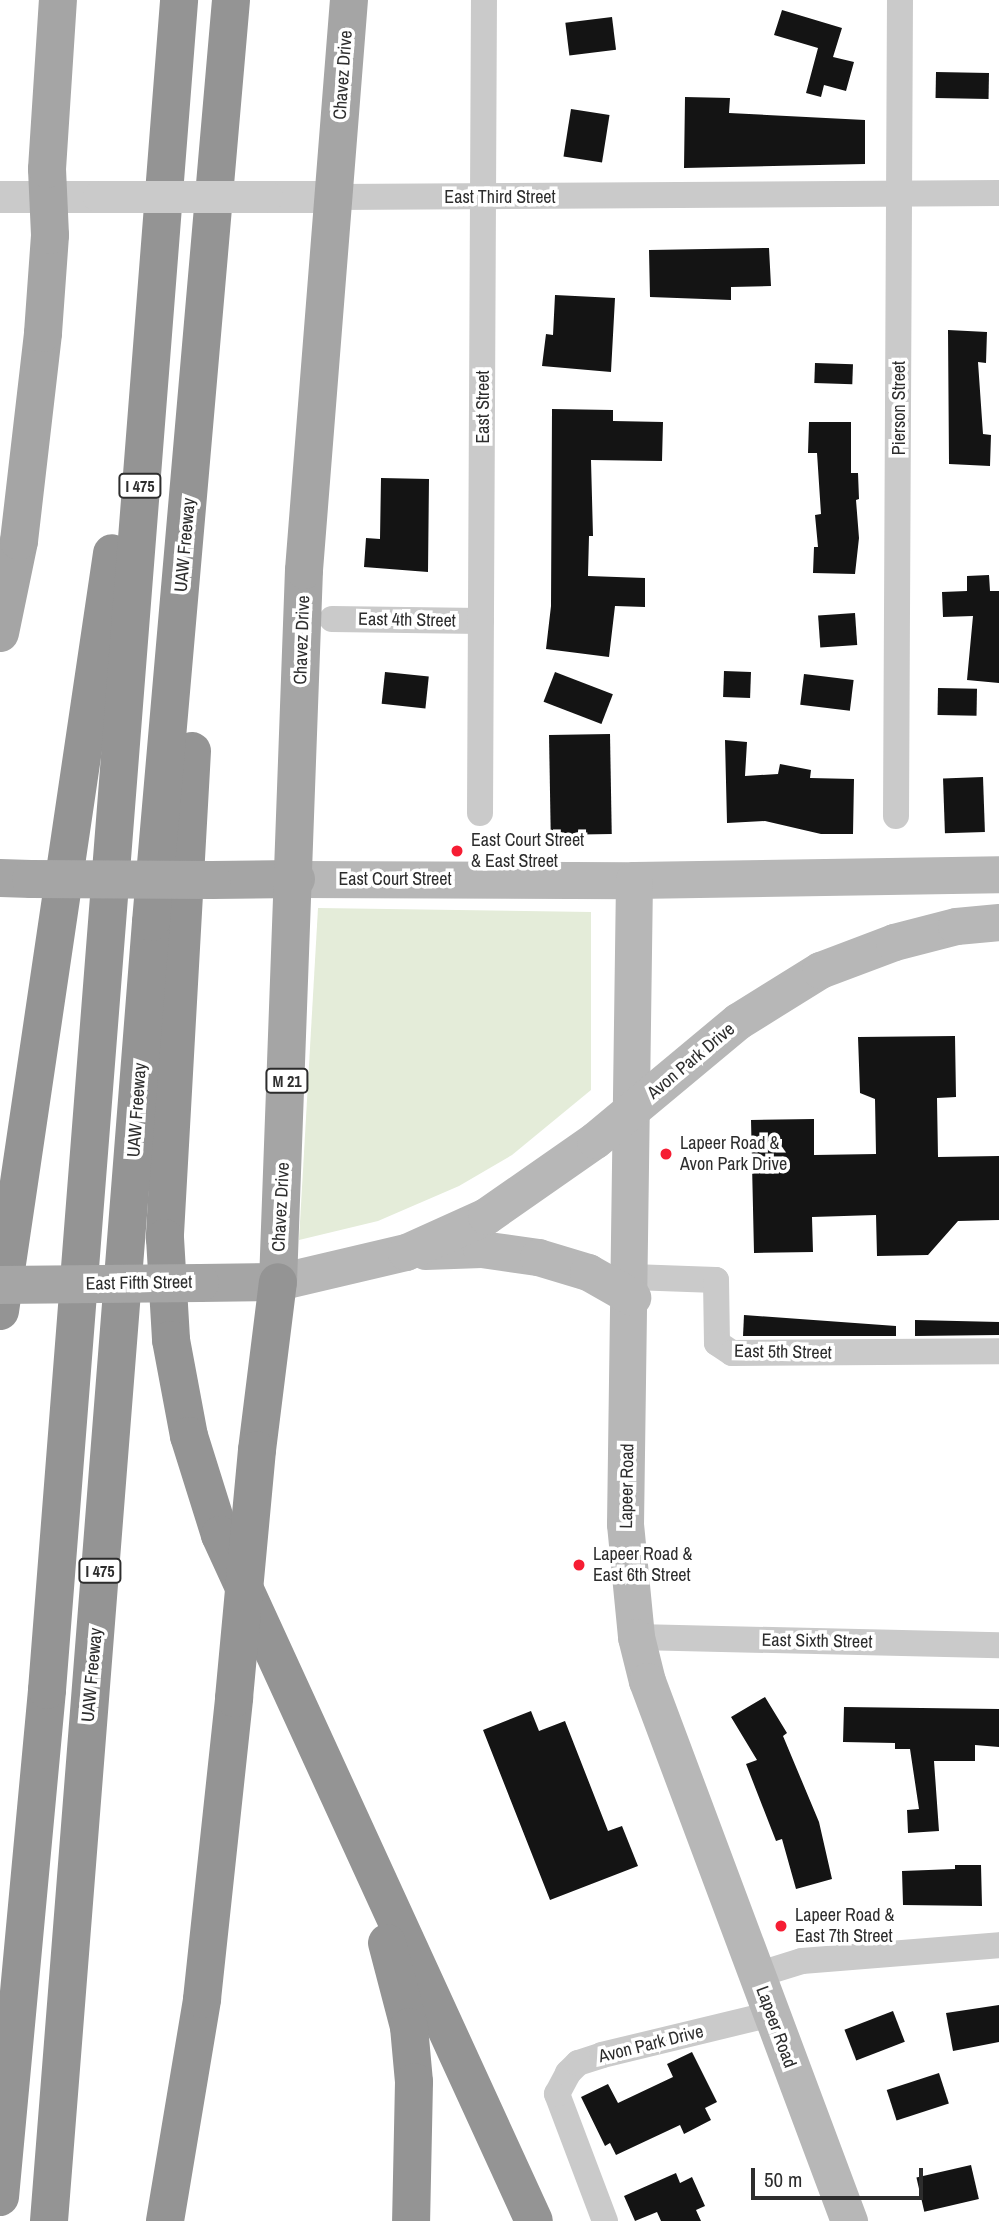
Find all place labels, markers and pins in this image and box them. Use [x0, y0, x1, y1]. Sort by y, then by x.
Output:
place label: East Court Street & East Street [471, 830, 584, 872]
marker: East Court Street & East Street [449, 843, 465, 859]
place label: Lapeer Road & Avon Park Drive [680, 1133, 787, 1176]
marker: Lapeer Road & Avon Park Drive [658, 1146, 674, 1162]
place label: Lapeer Road & East 6th Street [593, 1544, 692, 1586]
marker: Lapeer Road & East 6th Street [571, 1557, 587, 1573]
place label: Lapeer Road & East 7th Street [795, 1905, 894, 1948]
marker: Lapeer Road & East 7th Street [773, 1918, 789, 1934]

